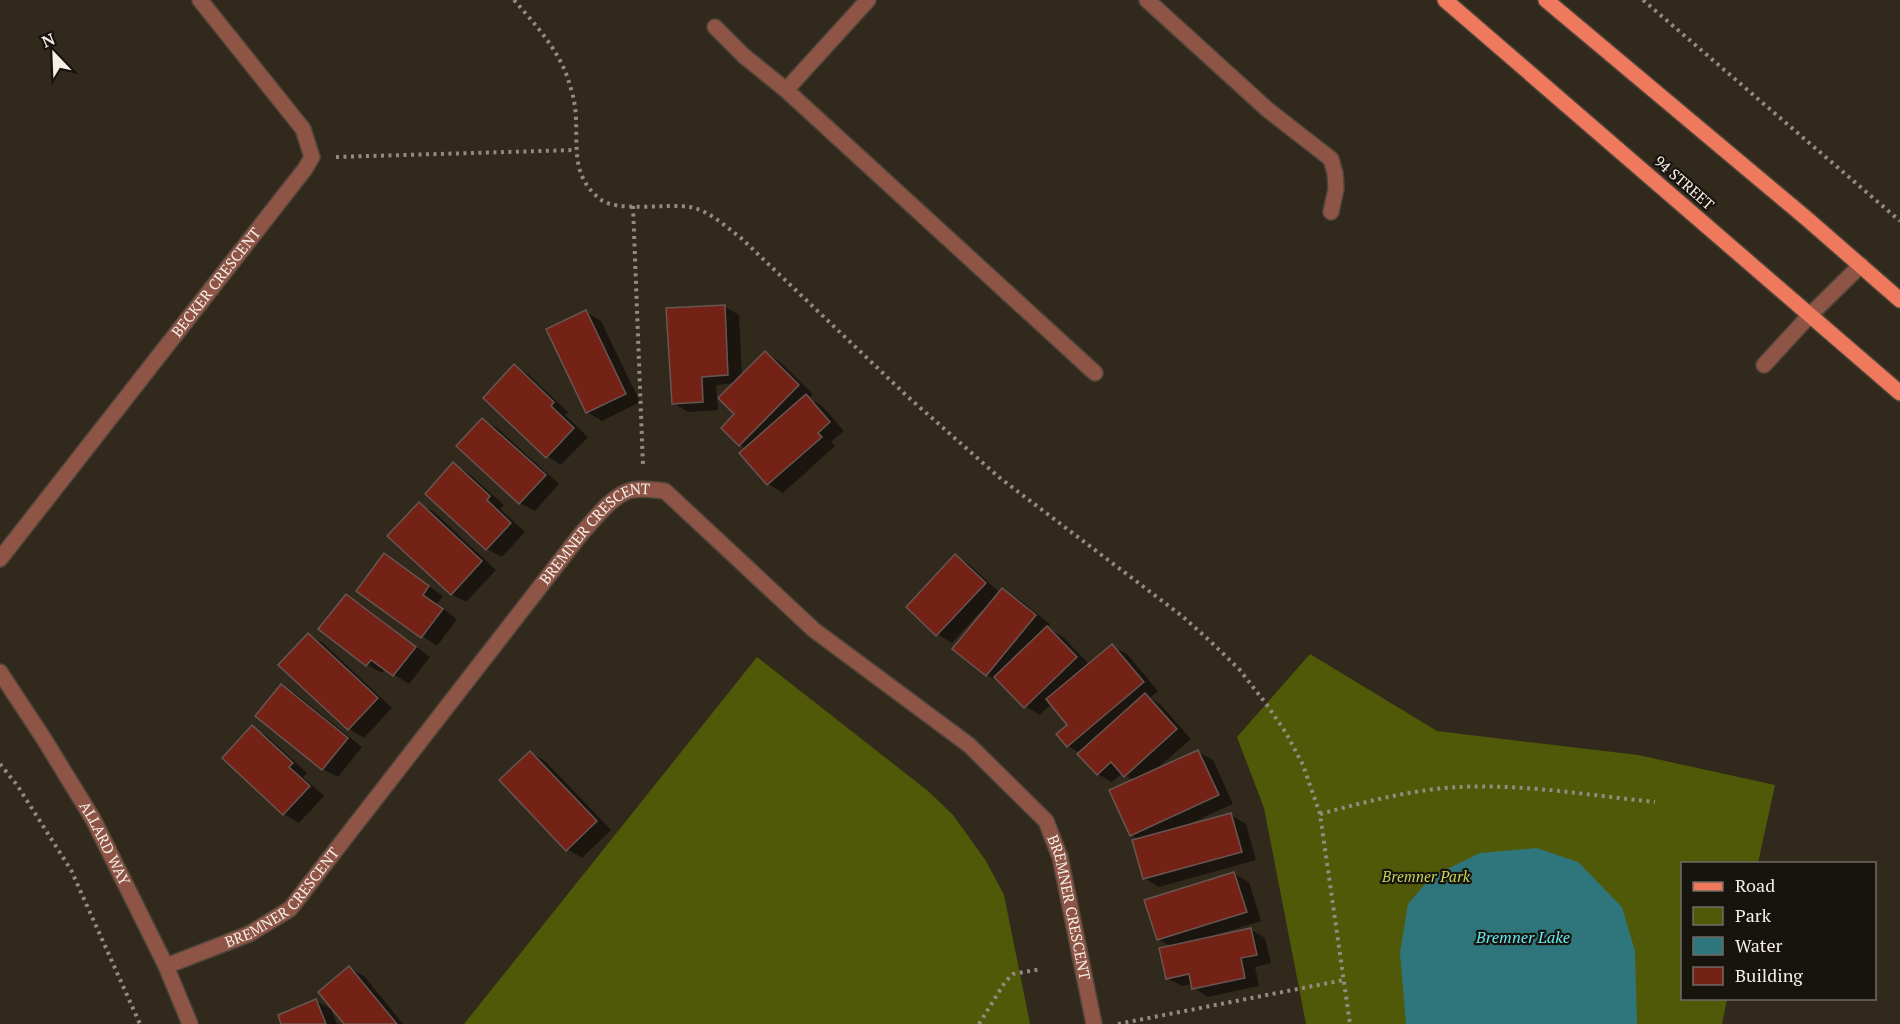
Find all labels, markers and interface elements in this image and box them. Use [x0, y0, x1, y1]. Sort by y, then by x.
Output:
north arrow [24, 24, 84, 84]
text: N [38, 28, 58, 53]
street label: 94 STREET [1650, 151, 1719, 214]
street label: BECKER CRESCENT [166, 223, 265, 341]
street label: BREMNER CRESCENT [534, 478, 651, 588]
street label: ALLARD WAY [75, 797, 135, 889]
street label: BREMNER CRESCENT [1043, 832, 1096, 982]
street label: BREMNER CRESCENT [222, 843, 343, 951]
legend [1681, 862, 1876, 1000]
park label: Bremner Park [1381, 866, 1471, 886]
text: Road [1735, 873, 1775, 897]
text: Park [1735, 903, 1772, 927]
water label: Bremner Lake [1475, 926, 1570, 948]
text: Water [1735, 933, 1782, 957]
text: Building [1735, 963, 1803, 987]

